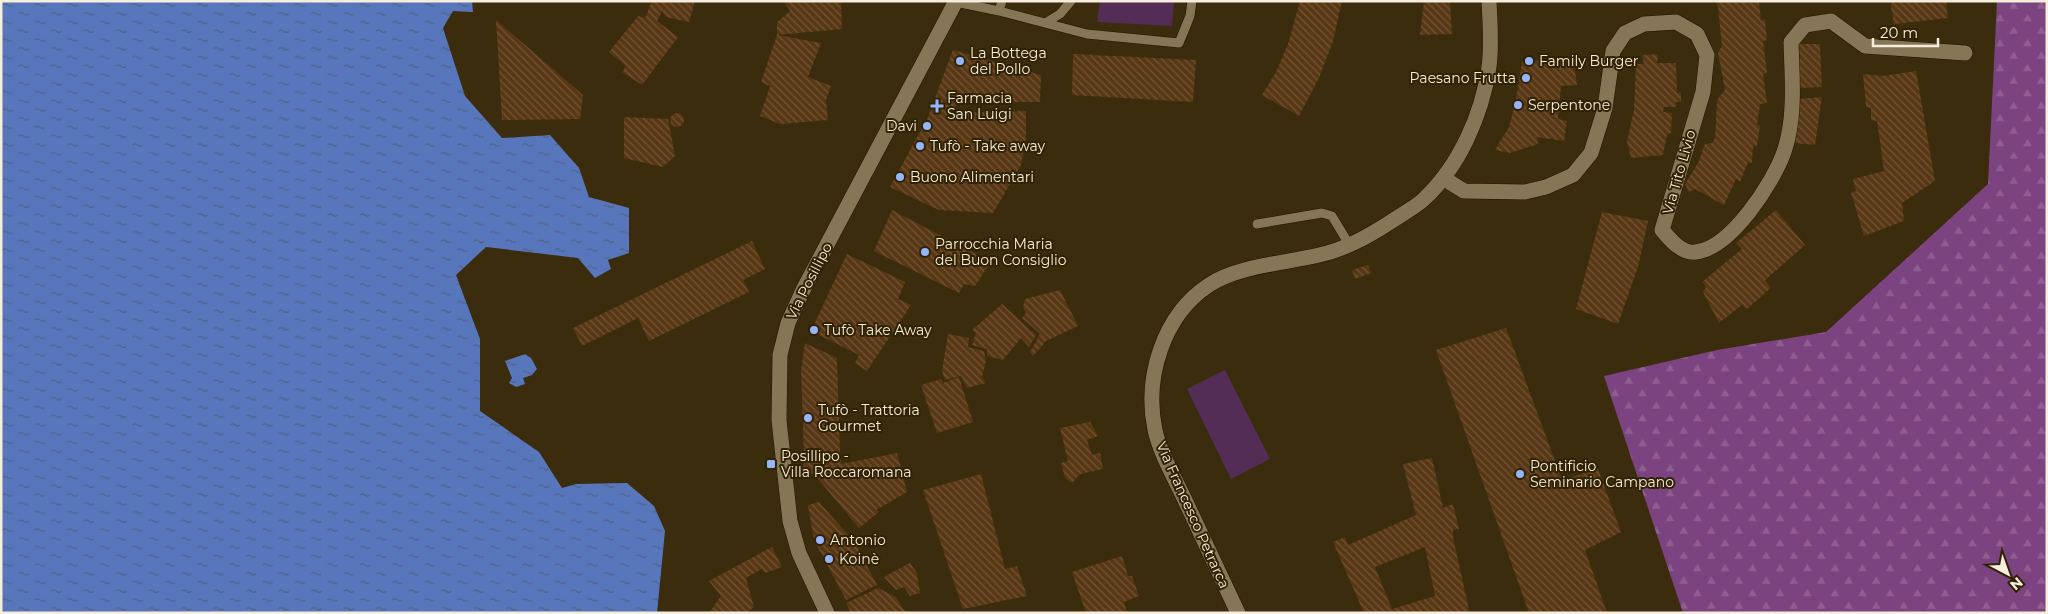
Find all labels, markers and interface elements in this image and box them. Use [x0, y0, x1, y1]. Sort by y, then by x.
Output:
scale bar [1873, 15, 1938, 47]
text: 20 m [1880, 23, 1918, 42]
place label: La Bottega del Pollo [970, 44, 1047, 78]
place label: Family Burger [1539, 52, 1639, 70]
marker: La Bottega del Pollo [954, 55, 966, 67]
marker: Family Burger [1523, 55, 1535, 67]
place label: Paesano Frutta [1410, 69, 1516, 87]
marker: Paesano Frutta [1520, 72, 1532, 84]
place label: Farmacia San Luigi [947, 89, 1012, 123]
place label: Serpentone [1528, 96, 1610, 114]
marker: Serpentone [1512, 99, 1524, 111]
marker: Farmacia San Luigi [931, 100, 943, 112]
place label: Davi [886, 117, 917, 135]
marker: Davi [921, 120, 933, 132]
street label: Via Tito Livio [1658, 128, 1700, 216]
place label: Tufò - Take away [930, 137, 1046, 155]
marker: Tufò - Take away [914, 140, 926, 152]
place label: Buono Alimentari [910, 168, 1034, 186]
marker: Buono Alimentari [894, 171, 906, 183]
place label: Parrocchia Maria del Buon Consiglio [935, 235, 1067, 269]
street label: Via Posillipo [782, 239, 836, 323]
marker: Parrocchia Maria del Buon Consiglio [919, 246, 931, 258]
place label: Tufò Take Away [824, 321, 932, 339]
marker: Tufò Take Away [808, 324, 820, 336]
place label: Tufò - Trattoria Gourmet [818, 401, 920, 435]
marker: Tufò - Trattoria Gourmet [802, 412, 814, 424]
street label: Via Francesco Petrarca [1152, 439, 1234, 591]
place label: Posillipo - Villa Roccaromana [781, 447, 912, 481]
place label: Pontificio Seminario Campano [1530, 457, 1674, 491]
marker: Posillipo - Villa Roccaromana [765, 458, 777, 470]
marker: Pontificio Seminario Campano [1514, 468, 1526, 480]
place label: Antonio [830, 531, 886, 549]
marker: Antonio [814, 534, 826, 546]
north arrow [1983, 549, 2033, 599]
place label: Koinè [839, 550, 879, 568]
marker: Koinè [823, 553, 835, 565]
text: N [2006, 573, 2027, 594]

